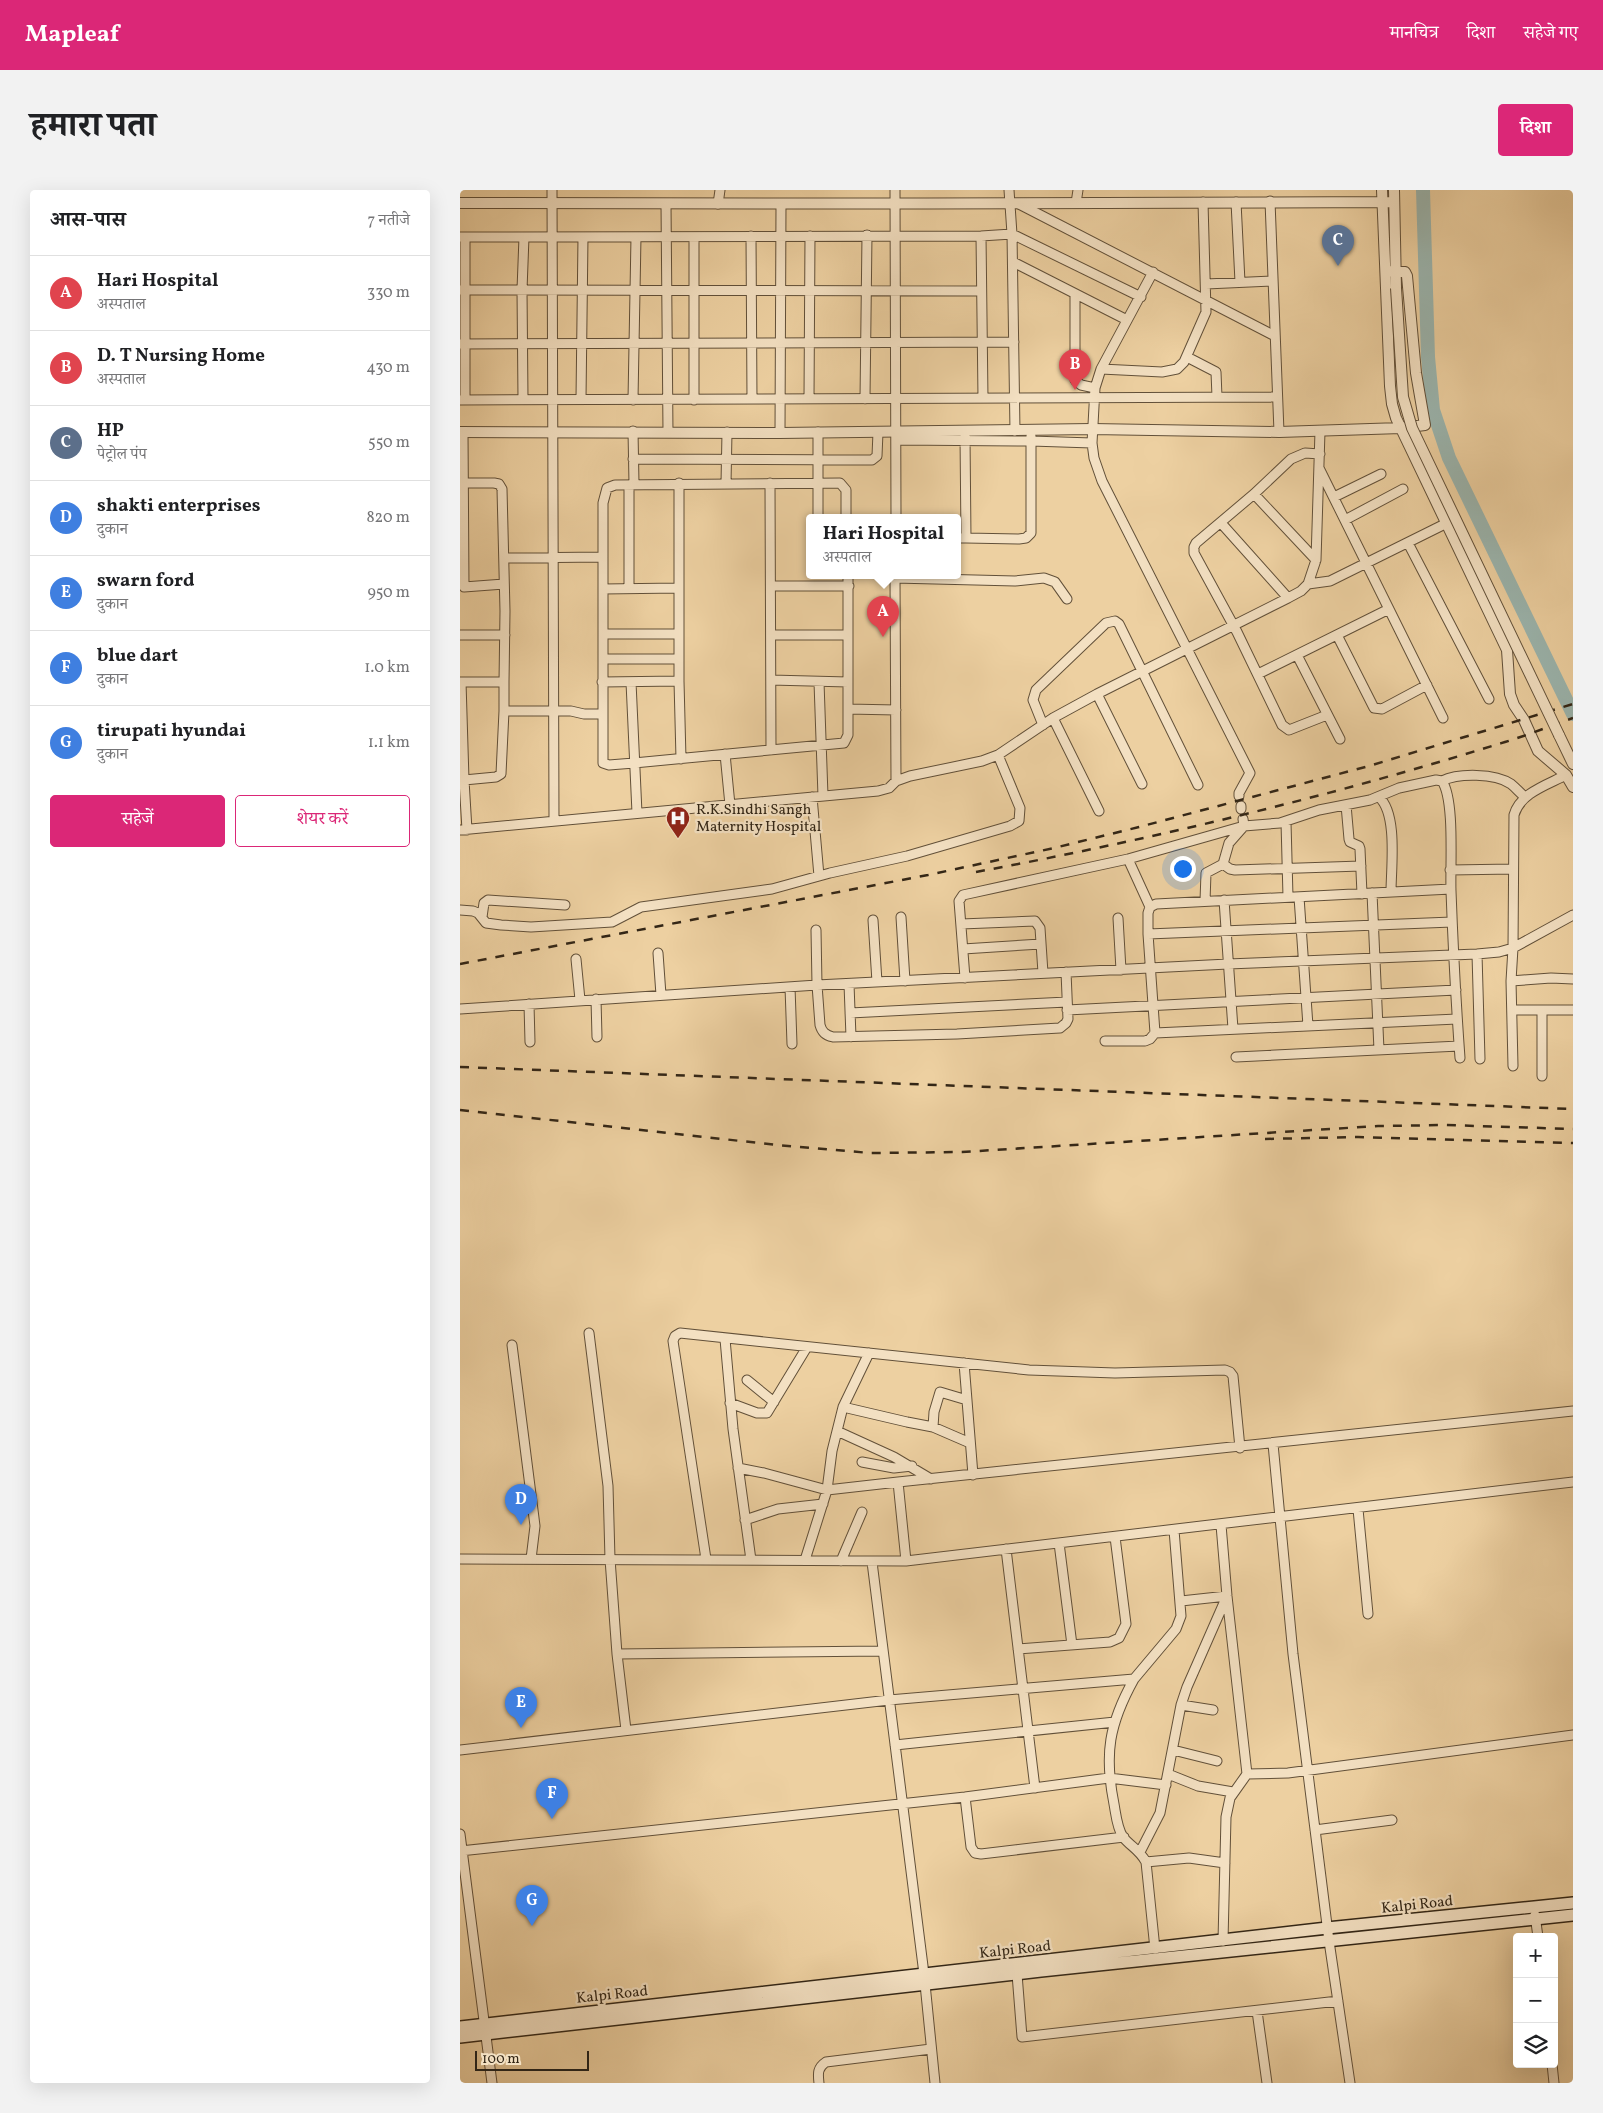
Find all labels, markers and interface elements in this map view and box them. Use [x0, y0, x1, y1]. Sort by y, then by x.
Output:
text: Mapleaf [25, 18, 119, 52]
text: मानचित्र [1390, 21, 1439, 46]
text: दिशा [1467, 21, 1495, 46]
text: सहेजे गए [1523, 21, 1578, 46]
text: हमारा पता [30, 103, 156, 151]
button: दिशा [1498, 104, 1573, 156]
text: आस-पास [50, 206, 126, 235]
text: 7 नतीजे [368, 210, 410, 232]
pin: C [1322, 225, 1354, 266]
text: Hari Hospital [97, 268, 219, 294]
text: A [60, 282, 72, 304]
text: 330 m [367, 282, 410, 304]
text: अस्पताल [97, 294, 146, 316]
text: D. T Nursing Home [97, 343, 265, 369]
pin: B [1059, 349, 1091, 390]
text: B [61, 357, 71, 379]
text: 430 m [366, 357, 410, 379]
text: अस्पताल [97, 369, 146, 391]
text: HP [97, 418, 124, 444]
text: C [61, 432, 71, 454]
text: 550 m [368, 432, 410, 454]
text: पेट्रोल पंप [97, 444, 147, 466]
text: shakti enterprises [97, 493, 260, 519]
text: D [60, 507, 72, 529]
text: 820 m [366, 507, 410, 529]
popup [806, 514, 961, 579]
text: दुकान [97, 519, 128, 541]
text: Hari Hospital [823, 521, 944, 547]
text: अस्पताल [823, 547, 871, 569]
text: swarn ford [97, 568, 195, 594]
text: E [61, 582, 71, 604]
text: 950 m [368, 582, 410, 604]
text: दुकान [97, 594, 128, 616]
pin: A [867, 596, 899, 637]
text: blue dart [97, 643, 178, 669]
text: F [61, 657, 71, 679]
text: 1.0 km [364, 657, 410, 679]
text: दुकान [97, 669, 128, 691]
text: tirupati hyundai [97, 718, 246, 744]
text: G [60, 732, 72, 754]
text: 1.1 km [368, 732, 410, 754]
text: दुकान [97, 744, 128, 766]
button: सहेजें [50, 795, 225, 847]
button: शेयर करें [235, 795, 410, 847]
place label: R.K.Sindhi Sangh Maternity Hospital [696, 800, 821, 838]
hospital icon: R.K.Sindhi Sangh Maternity Hospital [665, 805, 691, 839]
your location [1170, 856, 1196, 882]
pin: D [505, 1484, 537, 1525]
pin: E [505, 1687, 537, 1728]
pin: F [536, 1778, 568, 1819]
pin: G [516, 1885, 548, 1926]
street label: Kalpi Road [1380, 1891, 1454, 1920]
map controls [1513, 1933, 1558, 2068]
button: + [1513, 1933, 1558, 1978]
street label: Kalpi Road [978, 1936, 1052, 1965]
button: − [1513, 1978, 1558, 2023]
street label: Kalpi Road [575, 1981, 649, 2010]
button: layers [1513, 2023, 1558, 2068]
scale bar [475, 2048, 589, 2071]
text: 100 m [482, 2050, 520, 2069]

